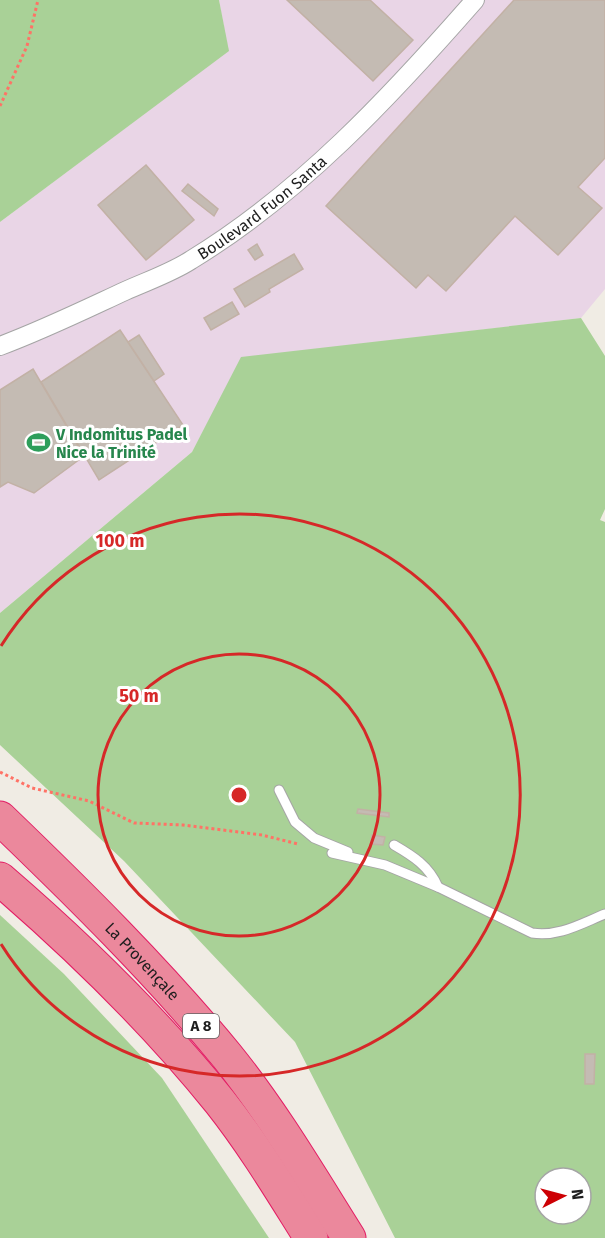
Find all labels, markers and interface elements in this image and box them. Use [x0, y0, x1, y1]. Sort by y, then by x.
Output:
street label: Boulevard Fuon Santa [194, 151, 330, 263]
place label: V Indomitus Padel Nice la Trinité [55, 425, 188, 462]
sports icon: V Indomitus Padel Nice la Trinité [25, 430, 51, 456]
text: 100 m [96, 530, 144, 552]
text: 50 m [119, 685, 159, 707]
centre of rings [229, 785, 249, 805]
street label: La Provençale [101, 918, 184, 1004]
road number: A 8 [183, 1014, 219, 1038]
north arrow [533, 1166, 593, 1226]
text: N [567, 1188, 587, 1201]

